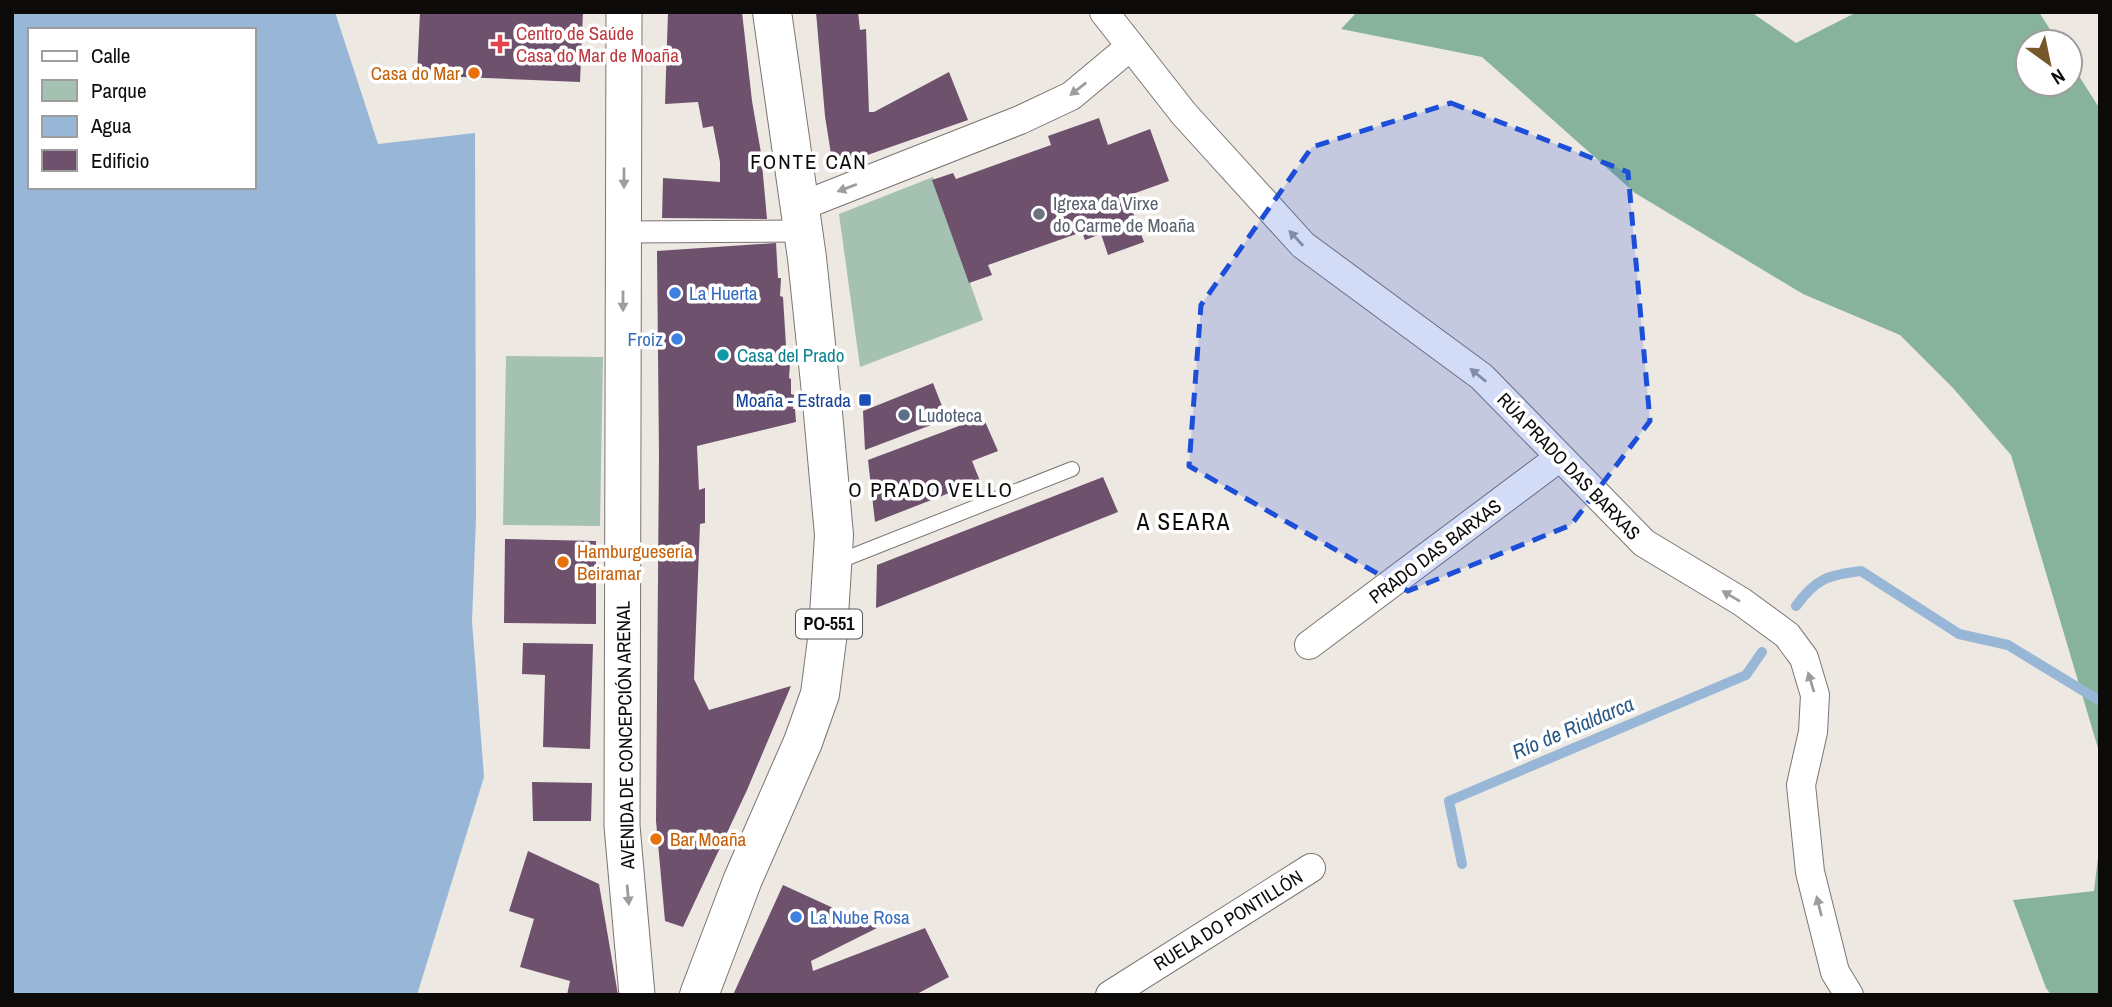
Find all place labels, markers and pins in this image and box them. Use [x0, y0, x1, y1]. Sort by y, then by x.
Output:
place label: Centro de Saúde Casa do Mar de Moaña [516, 20, 679, 68]
marker: Centro de Saúde Casa do Mar de Moaña [490, 34, 510, 54]
place label: Casa do Mar [371, 60, 461, 86]
marker: Casa do Mar [466, 65, 482, 81]
place label: Igrexa da Virxe do Carme de Moaña [1053, 190, 1195, 238]
marker: Igrexa da Virxe do Carme de Moaña [1031, 206, 1047, 222]
place label: La Huerta [689, 280, 758, 306]
marker: La Huerta [667, 285, 683, 301]
place label: Froiz [628, 326, 663, 352]
marker: Froiz [669, 331, 685, 347]
place label: Casa del Prado [737, 342, 844, 368]
marker: Casa del Prado [715, 347, 731, 363]
place label: Moaña - Estrada [736, 387, 851, 413]
marker: Moaña - Estrada [857, 392, 873, 408]
place label: Ludoteca [918, 402, 982, 428]
marker: Ludoteca [896, 407, 912, 423]
place label: Hamburguesería Beiramar [577, 538, 693, 586]
marker: Hamburguesería Beiramar [555, 554, 571, 570]
place label: Bar Moaña [670, 826, 747, 852]
marker: Bar Moaña [648, 831, 664, 847]
place label: La Nube Rosa [810, 904, 910, 930]
marker: La Nube Rosa [788, 909, 804, 925]

